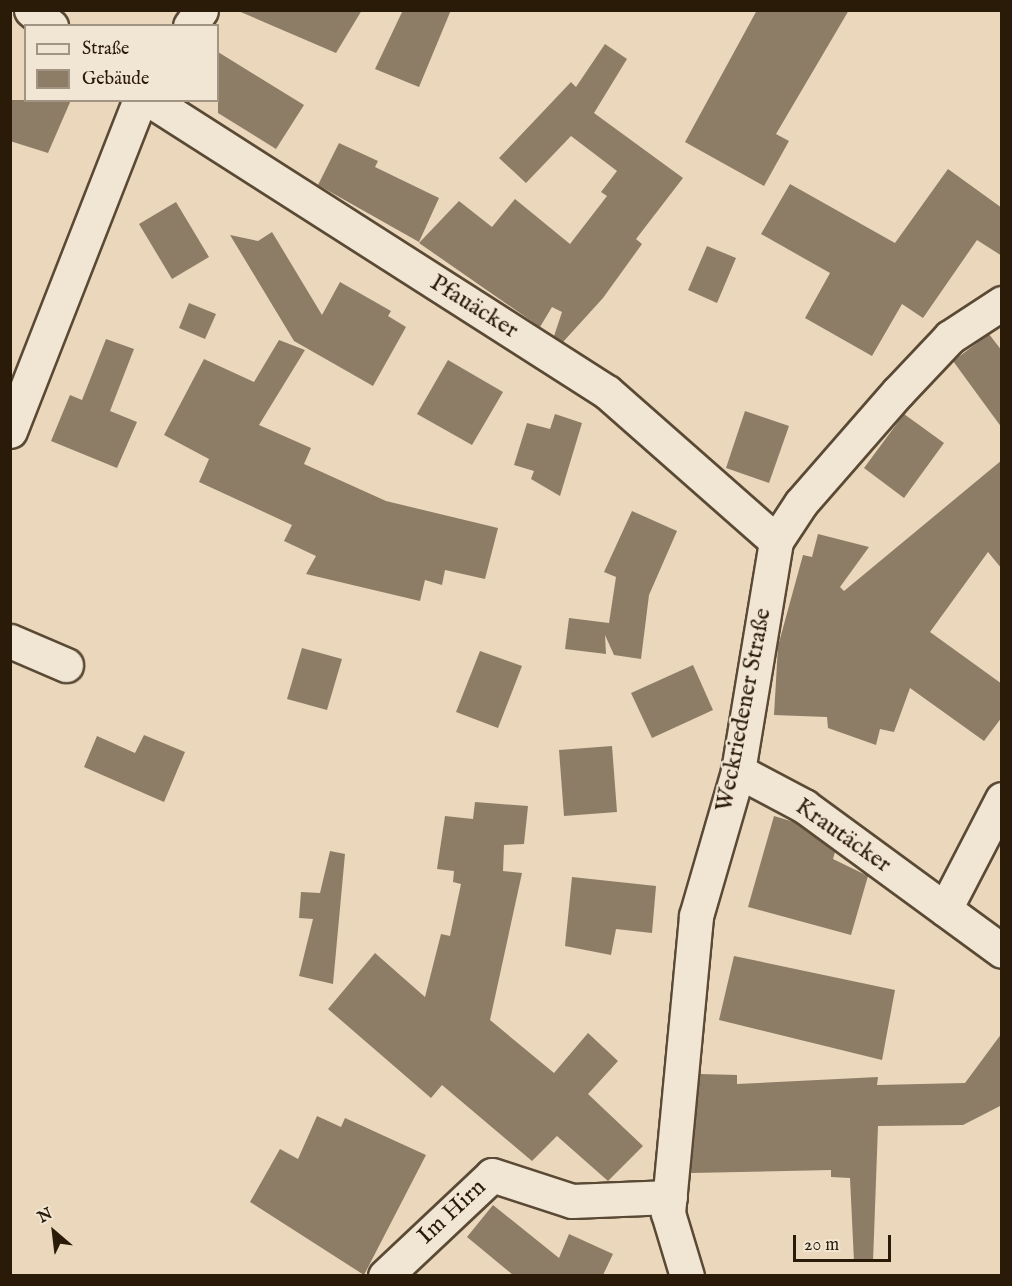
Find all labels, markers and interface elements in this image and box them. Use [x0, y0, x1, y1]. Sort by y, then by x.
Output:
legend [24, 24, 219, 102]
text: Straße [82, 38, 129, 61]
text: Gebäude [82, 68, 149, 91]
street label: Pfauäcker [425, 269, 523, 345]
street label: Weckriedener Straße [710, 606, 778, 814]
street label: Krautäcker [790, 793, 896, 879]
street label: Im Hirn [412, 1173, 492, 1251]
north arrow [24, 1202, 84, 1262]
text: N [35, 1204, 56, 1228]
scale bar [796, 1223, 894, 1261]
text: 20 m [804, 1234, 839, 1257]

